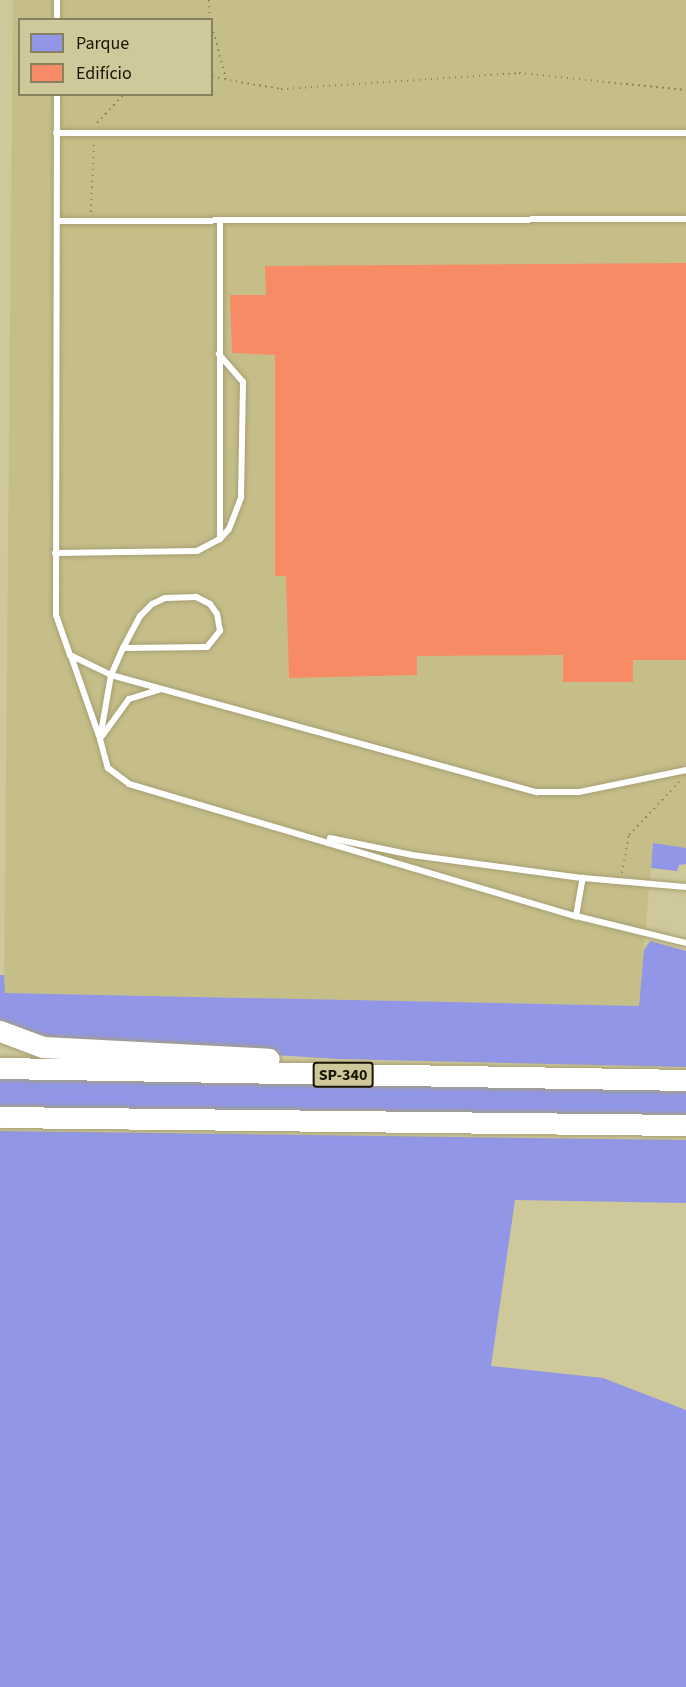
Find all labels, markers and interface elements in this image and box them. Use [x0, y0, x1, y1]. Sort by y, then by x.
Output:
legend [18, 18, 213, 96]
text: Parque [76, 31, 129, 56]
text: Edifício [76, 61, 132, 86]
road number: SP-340 [312, 1062, 374, 1088]

